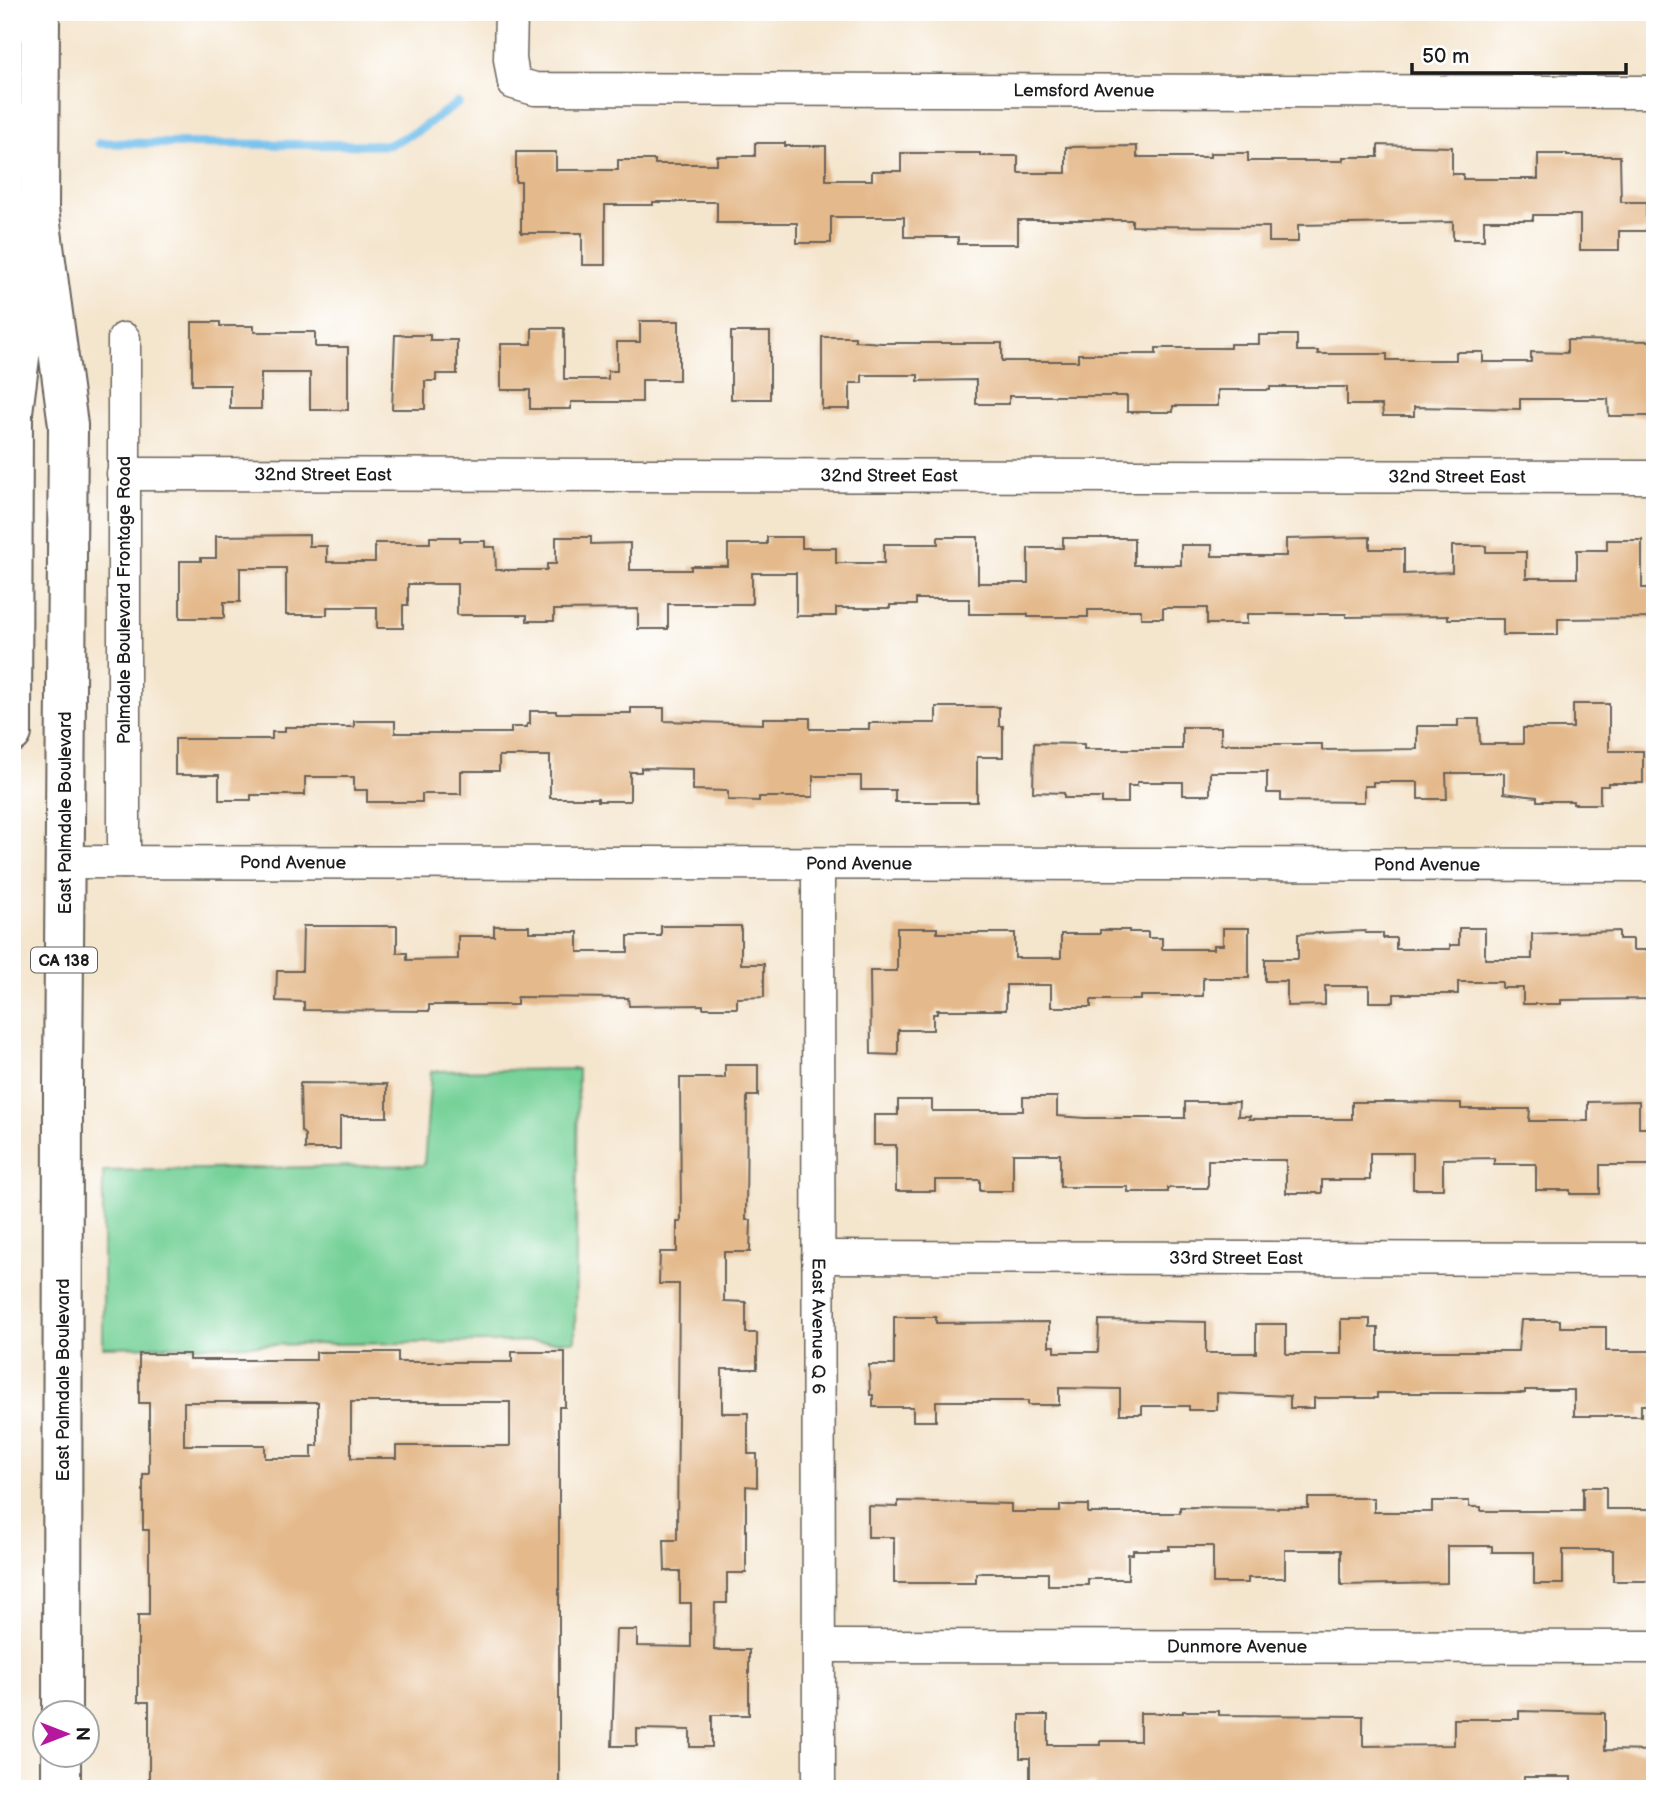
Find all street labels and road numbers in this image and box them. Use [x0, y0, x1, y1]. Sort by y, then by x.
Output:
street label: Lemsford Avenue [1013, 80, 1155, 102]
street label: Palmdale Boulevard Frontage Road [114, 456, 135, 744]
street label: 32nd Street East [254, 464, 392, 486]
street label: 32nd Street East [820, 465, 958, 487]
street label: 32nd Street East [1388, 466, 1526, 488]
street label: East Palmdale Boulevard [55, 712, 76, 914]
street label: Pond Avenue [240, 852, 347, 874]
street label: Pond Avenue [806, 853, 913, 875]
street label: Pond Avenue [1374, 854, 1481, 876]
road number: CA 138 [31, 948, 97, 972]
street label: 33rd Street East [1169, 1248, 1303, 1269]
street label: East Avenue Q 6 [807, 1258, 829, 1394]
street label: East Palmdale Boulevard [53, 1279, 74, 1481]
street label: Dunmore Avenue [1167, 1636, 1308, 1658]

